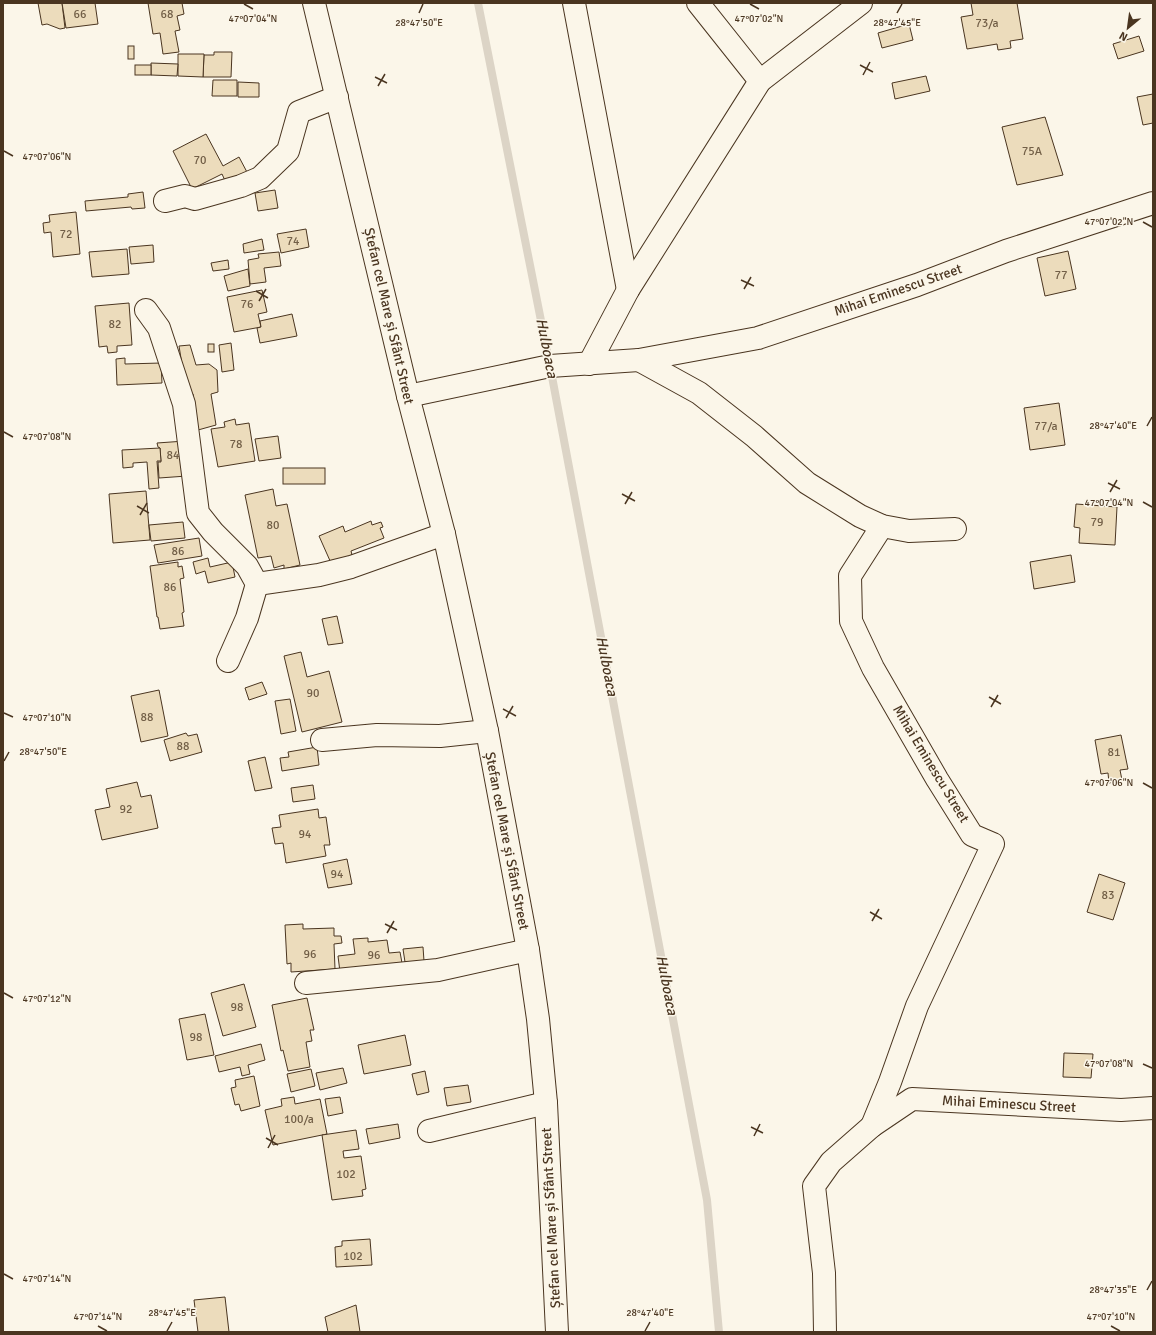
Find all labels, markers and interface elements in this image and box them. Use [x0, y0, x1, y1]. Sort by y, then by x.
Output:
house number: 66 [74, 7, 86, 22]
house number: 68 [161, 7, 173, 22]
north arrow [1108, 8, 1148, 48]
text: 47°07'04"N [229, 13, 277, 25]
text: 47°07'02"N [735, 13, 783, 25]
house number: 73/a [975, 16, 999, 31]
text: 28°47'50"E [395, 17, 443, 29]
text: 28°47'45"E [873, 17, 921, 29]
text: N [1117, 29, 1130, 44]
house number: 75A [1022, 144, 1043, 159]
text: 47°07'06"N [23, 151, 71, 163]
house number: 70 [194, 153, 206, 168]
text: 47°07'02"N [1085, 216, 1133, 228]
street label: Ștefan cel Mare și Sfânt Street [360, 226, 418, 406]
house number: 72 [60, 227, 72, 242]
house number: 74 [287, 234, 300, 249]
street label: Mihai Eminescu Street [832, 260, 964, 320]
house number: 77 [1055, 268, 1067, 283]
house number: 76 [241, 297, 253, 312]
house number: 82 [109, 317, 121, 332]
water label: Hulboaca [532, 317, 562, 380]
house number: 77/a [1034, 419, 1058, 434]
text: 28°47'40"E [1089, 420, 1137, 432]
text: 47°07'08"N [23, 431, 71, 443]
house number: 78 [230, 437, 242, 452]
house number: 84 [167, 448, 180, 463]
text: 47°07'04"N [1085, 497, 1133, 509]
house number: 79 [1091, 515, 1103, 530]
house number: 80 [267, 518, 279, 533]
house number: 86 [172, 544, 184, 559]
house number: 86 [164, 580, 176, 595]
water label: Hulboaca [592, 635, 622, 698]
house number: 90 [307, 686, 319, 701]
street label: Mihai Eminescu Street [889, 702, 973, 826]
house number: 88 [141, 710, 153, 725]
text: 47°07'10"N [23, 712, 71, 724]
house number: 88 [177, 739, 189, 754]
house number: 81 [1108, 745, 1120, 760]
text: 28°47'50"E [19, 746, 67, 758]
street label: Ștefan cel Mare și Sfânt Street [481, 751, 533, 931]
text: 47°07'06"N [1085, 777, 1133, 789]
house number: 92 [120, 802, 132, 817]
house number: 94 [299, 827, 312, 842]
house number: 94 [331, 867, 344, 882]
house number: 83 [1102, 888, 1114, 903]
house number: 96 [304, 947, 316, 962]
house number: 96 [368, 948, 380, 963]
water label: Hulboaca [652, 954, 682, 1017]
text: 47°07'12"N [23, 993, 71, 1005]
house number: 98 [231, 1000, 243, 1015]
house number: 98 [190, 1030, 202, 1045]
text: 47°07'08"N [1085, 1058, 1133, 1070]
street label: Mihai Eminescu Street [942, 1092, 1077, 1116]
house number: 100/a [284, 1112, 314, 1127]
street label: Ștefan cel Mare și Sfânt Street [538, 1127, 564, 1309]
house number: 102 [336, 1167, 356, 1182]
house number: 102 [343, 1249, 363, 1264]
text: 47°07'14"N [23, 1273, 71, 1285]
text: 28°47'35"E [1089, 1284, 1137, 1296]
text: 28°47'45"E [148, 1307, 196, 1319]
text: 28°47'40"E [626, 1307, 674, 1319]
text: 47°07'14"N [74, 1311, 122, 1323]
text: 47°07'10"N [1087, 1311, 1135, 1323]

